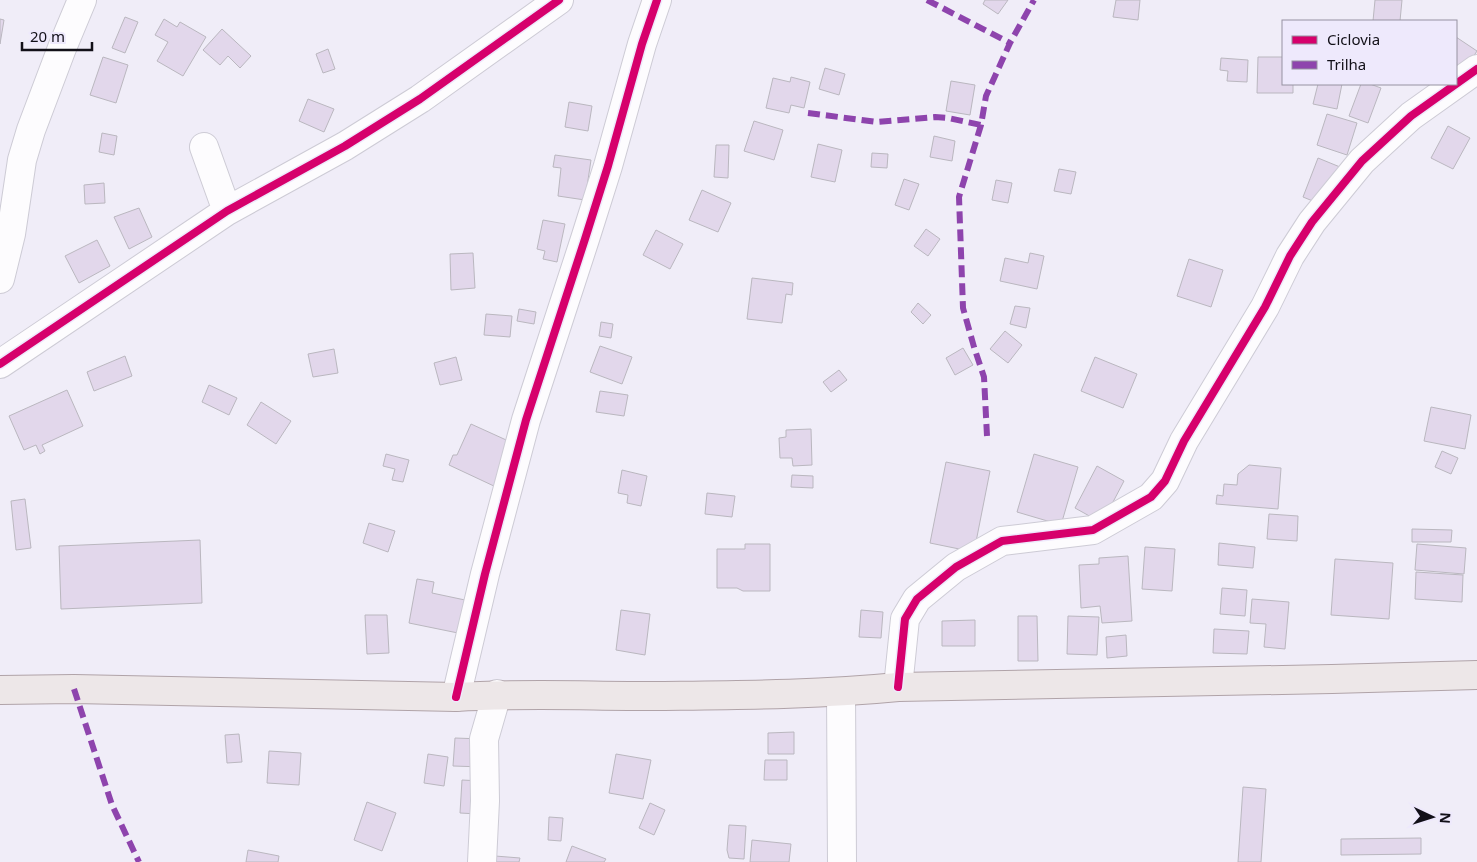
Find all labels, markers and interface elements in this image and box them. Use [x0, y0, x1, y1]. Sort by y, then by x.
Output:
scale bar [22, 20, 92, 52]
legend [1282, 20, 1457, 85]
text: 20 m [30, 26, 65, 46]
text: Ciclovia [1327, 29, 1380, 49]
text: Trilha [1327, 54, 1366, 74]
north arrow [1407, 792, 1457, 842]
text: N [1436, 812, 1455, 824]

